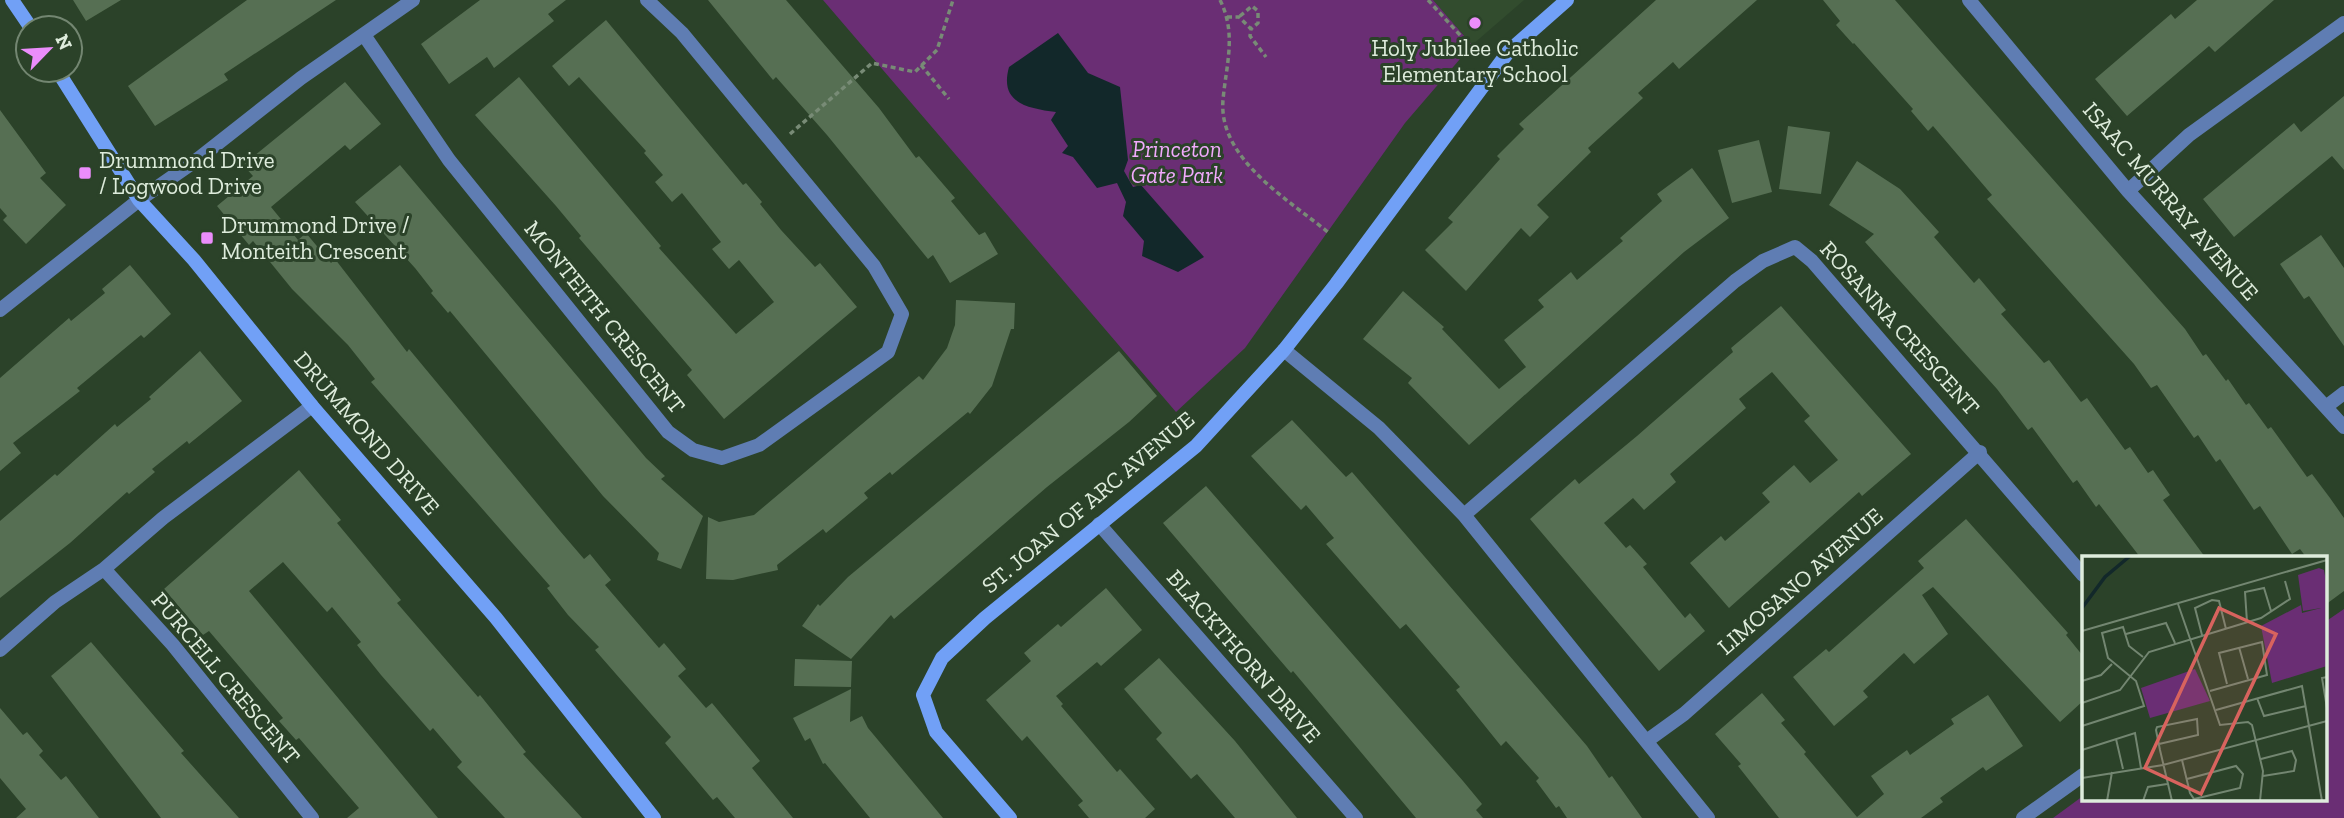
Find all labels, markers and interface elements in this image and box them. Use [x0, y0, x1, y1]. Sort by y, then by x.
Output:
north arrow [14, 14, 84, 84]
marker: Holy Jubilee Catholic Elementary School [1467, 15, 1483, 31]
text: N [50, 31, 77, 53]
place label: Holy Jubilee Catholic Elementary School [1371, 34, 1579, 88]
street label: ISAAC MURRAY AVENUE [2077, 96, 2265, 306]
park label: Princeton Gate Park [1131, 135, 1223, 189]
place label: Drummond Drive / Logwood Drive [99, 146, 274, 200]
marker: Drummond Drive / Logwood Drive [77, 165, 93, 181]
place label: Drummond Drive / Monteith Crescent [221, 211, 410, 265]
street label: MONTEITH CRESCENT [519, 215, 691, 419]
marker: Drummond Drive / Monteith Crescent [199, 230, 215, 246]
street label: ROSANNA CRESCENT [1814, 235, 1986, 421]
street label: DRUMMOND DRIVE [288, 346, 446, 520]
street label: ST. JOAN OF ARC AVENUE [976, 405, 1200, 599]
street label: LIMOSANO AVENUE [1711, 501, 1889, 661]
inset map [2082, 556, 2326, 800]
street label: BLACKTHORN DRIVE [1161, 564, 1327, 748]
street label: PURCELL CRESCENT [146, 586, 306, 770]

